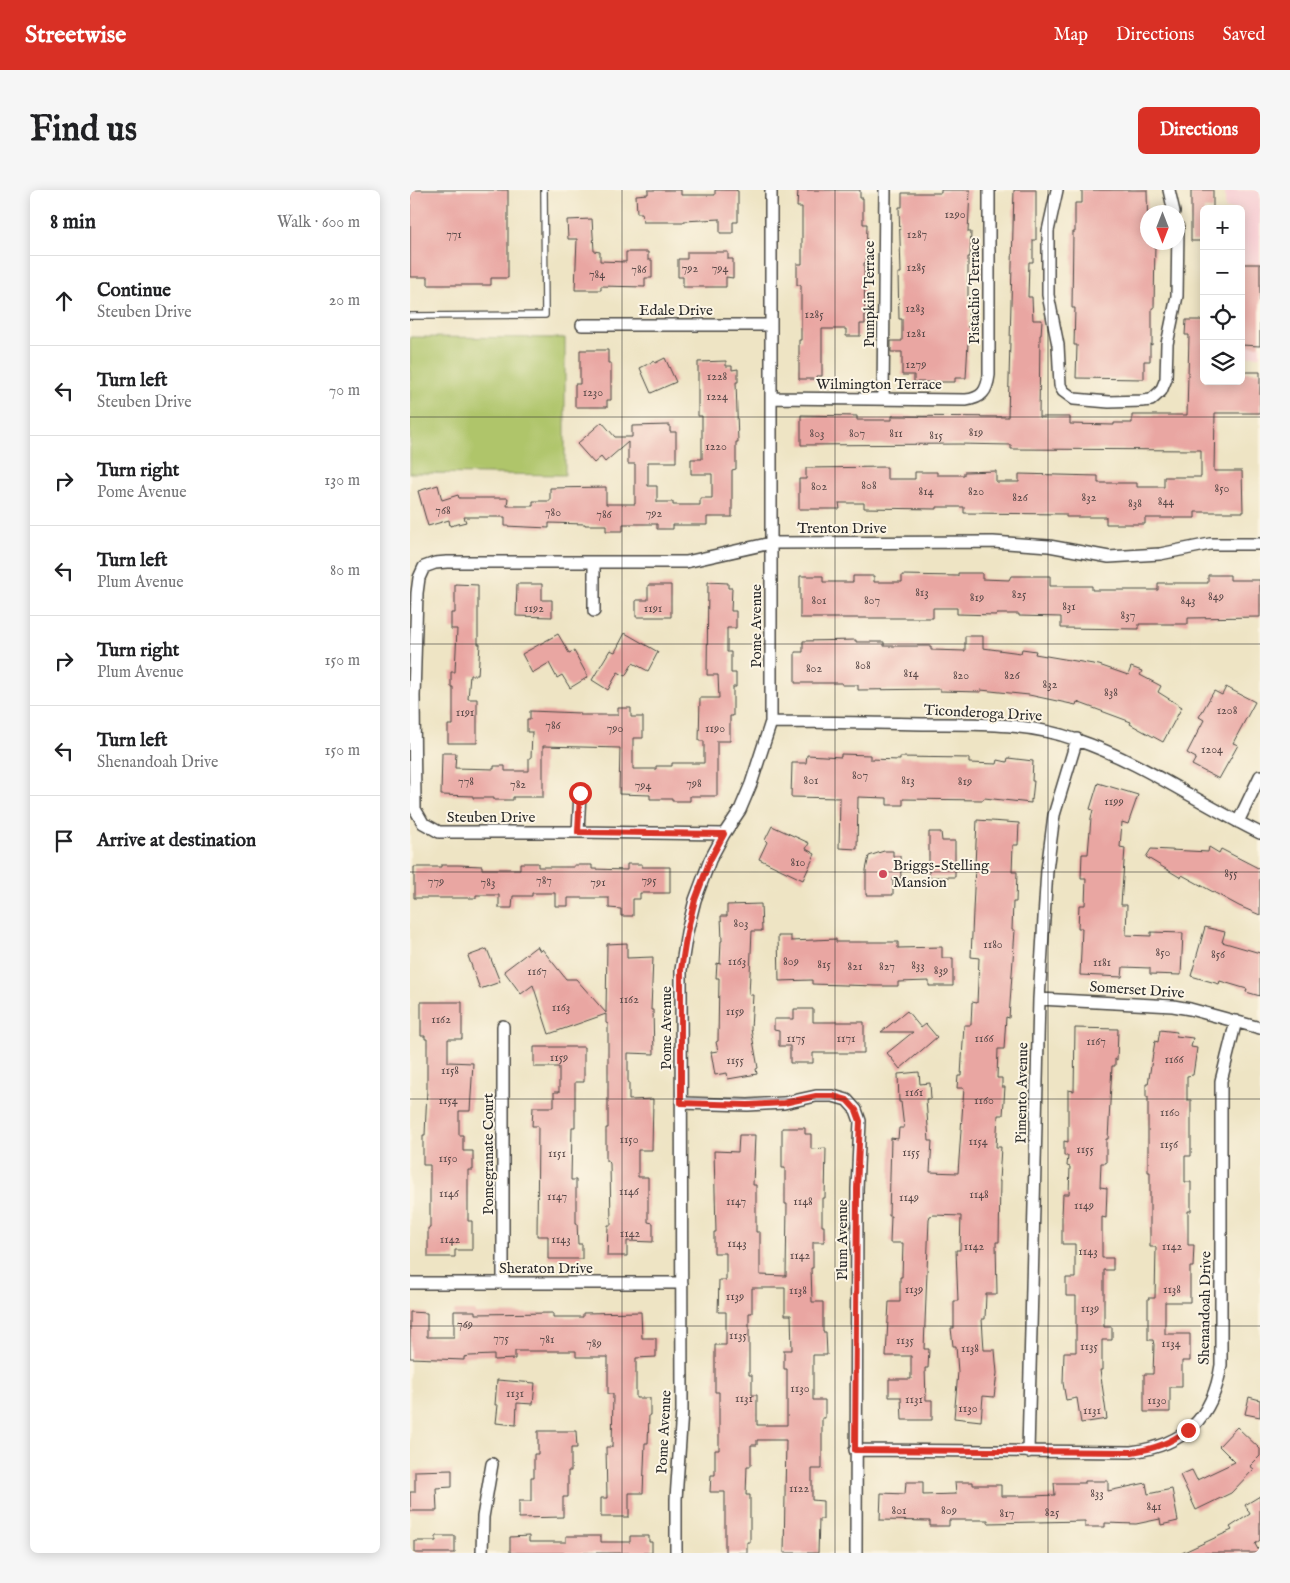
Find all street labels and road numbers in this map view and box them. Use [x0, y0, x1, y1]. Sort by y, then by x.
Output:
street label: Pistachio Terrace [965, 238, 984, 344]
street label: Pumpkin Terrace [860, 241, 879, 347]
street label: Edale Drive [639, 301, 713, 320]
street label: Wilmington Terrace [816, 375, 942, 394]
street label: Trenton Drive [797, 519, 887, 538]
street label: Pome Avenue [747, 584, 766, 668]
street label: Ticonderoga Drive [923, 700, 1043, 726]
street label: Steuben Drive [447, 808, 535, 827]
street label: Somerset Drive [1089, 977, 1185, 1003]
street label: Pome Avenue [657, 986, 676, 1070]
street label: Pimento Avenue [1012, 1042, 1032, 1144]
street label: Pomegranate Court [479, 1093, 498, 1215]
street label: Plum Avenue [833, 1199, 852, 1281]
street label: Shenandoah Drive [1195, 1251, 1215, 1365]
street label: Sheraton Drive [499, 1259, 593, 1278]
street label: Pome Avenue [652, 1389, 676, 1474]

